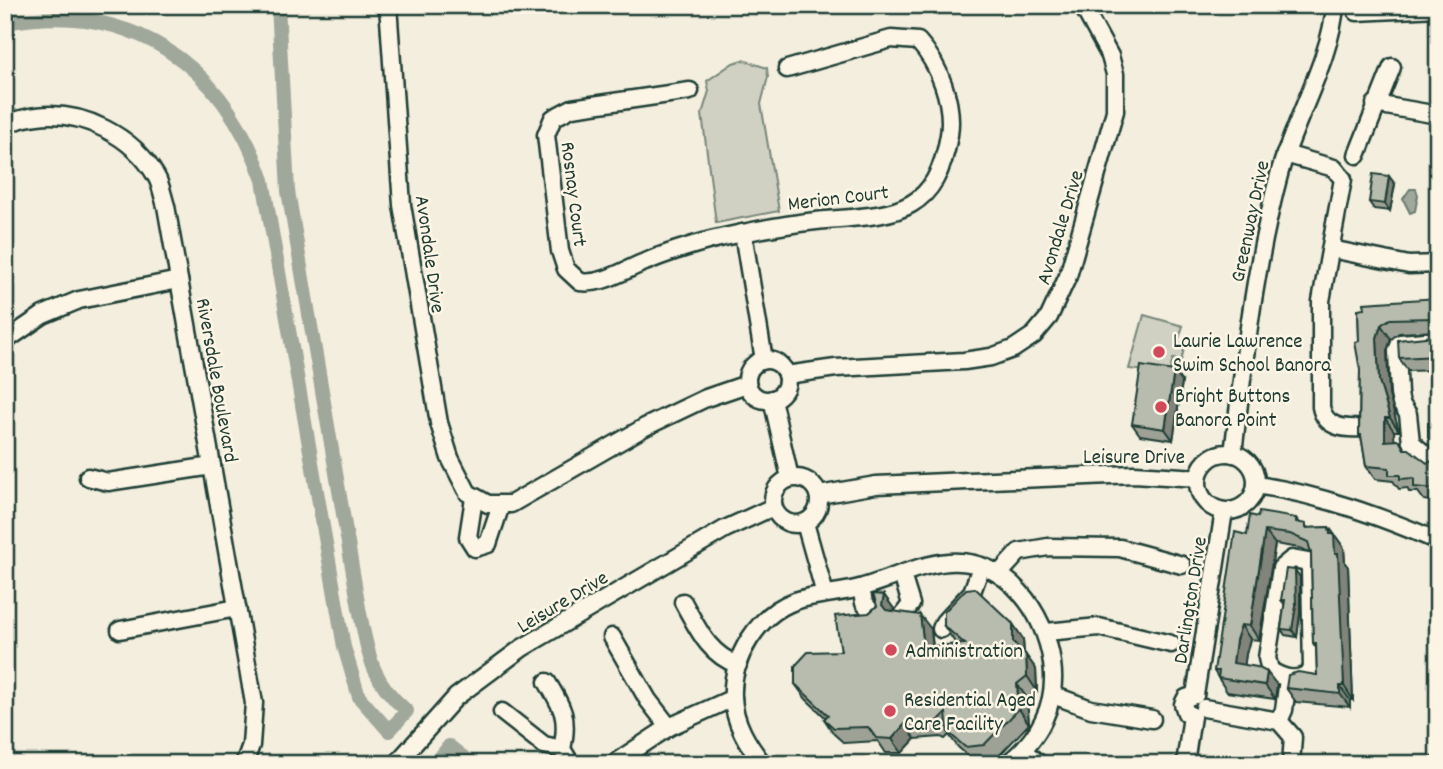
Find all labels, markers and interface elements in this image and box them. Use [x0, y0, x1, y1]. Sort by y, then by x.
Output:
street label: Rosnay Court [551, 140, 593, 249]
street label: Greenway Drive [1224, 158, 1279, 285]
street label: Avondale Drive [1030, 167, 1094, 289]
street label: Merion Court [786, 179, 891, 221]
street label: Avondale Drive [405, 194, 451, 315]
street label: Riversdale Boulevard [186, 296, 244, 465]
place label: Laurie Lawrence Swim School Banora [1173, 328, 1332, 382]
marker: Laurie Lawrence Swim School Banora [1151, 344, 1167, 360]
place label: Bright Buttons Banora Point [1175, 383, 1290, 437]
marker: Bright Buttons Banora Point [1153, 399, 1169, 415]
street label: Leisure Drive [1083, 444, 1185, 474]
street label: Darlington Drive [1167, 535, 1217, 666]
street label: Leisure Drive [512, 564, 615, 643]
place label: Administration [905, 638, 1023, 668]
marker: Administration [883, 642, 899, 658]
place label: Residential Aged Care Facility [904, 687, 1036, 741]
marker: Residential Aged Care Facility [882, 703, 898, 719]

